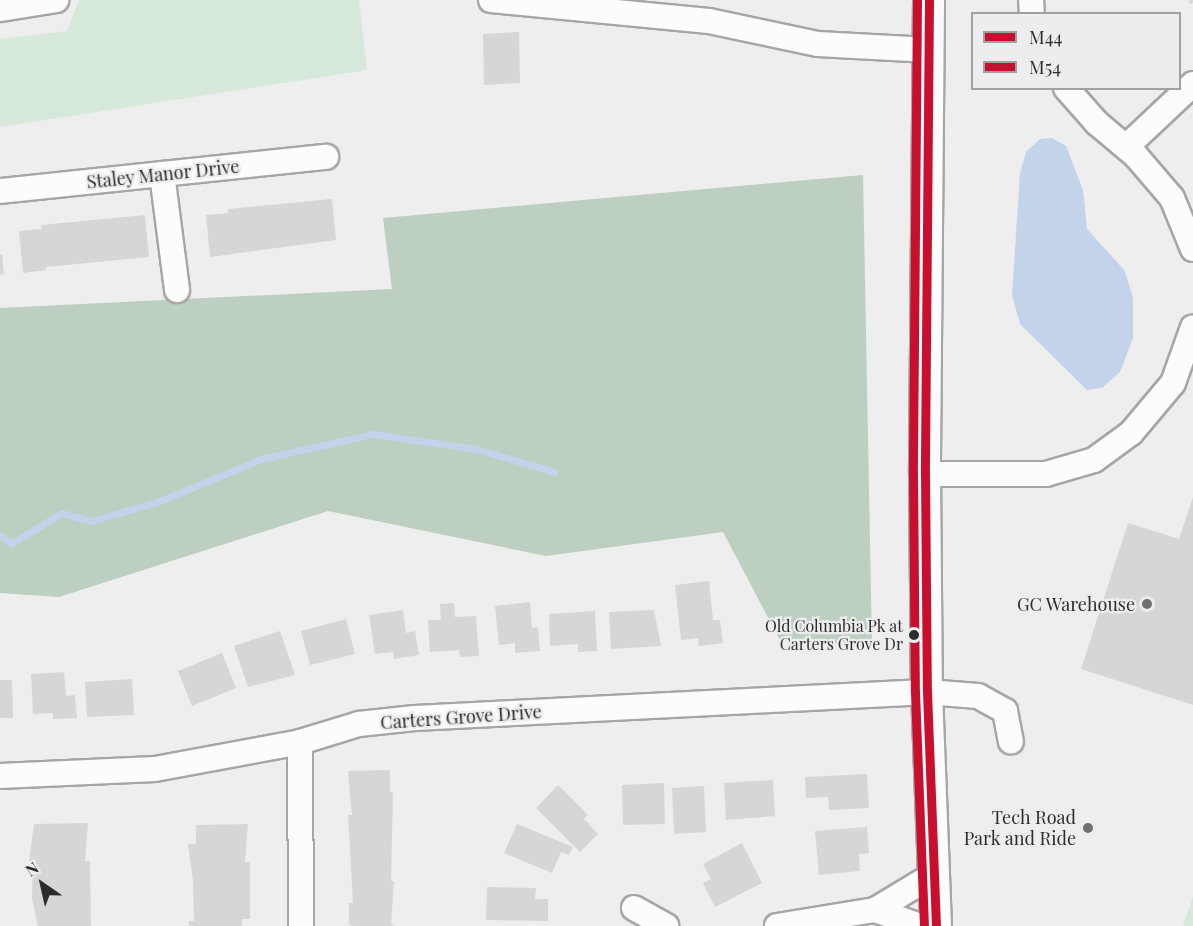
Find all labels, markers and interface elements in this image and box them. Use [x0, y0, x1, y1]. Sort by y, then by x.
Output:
legend [971, 12, 1181, 90]
text: M44 [1029, 25, 1062, 49]
text: M54 [1029, 55, 1061, 79]
street label: Staley Manor Drive [85, 155, 241, 193]
place label: GC Warehouse [1016, 593, 1135, 615]
marker: GC Warehouse [1140, 597, 1154, 611]
place label: Old Columbia Pk at Carters Grove Dr [765, 616, 903, 654]
marker: Old Columbia Pk at Carters Grove Dr [908, 629, 920, 641]
street label: Carters Grove Drive [380, 701, 542, 733]
place label: Tech Road Park and Ride [963, 807, 1076, 850]
marker: Tech Road Park and Ride [1081, 821, 1095, 835]
north arrow [12, 854, 72, 914]
text: N [21, 857, 42, 881]

